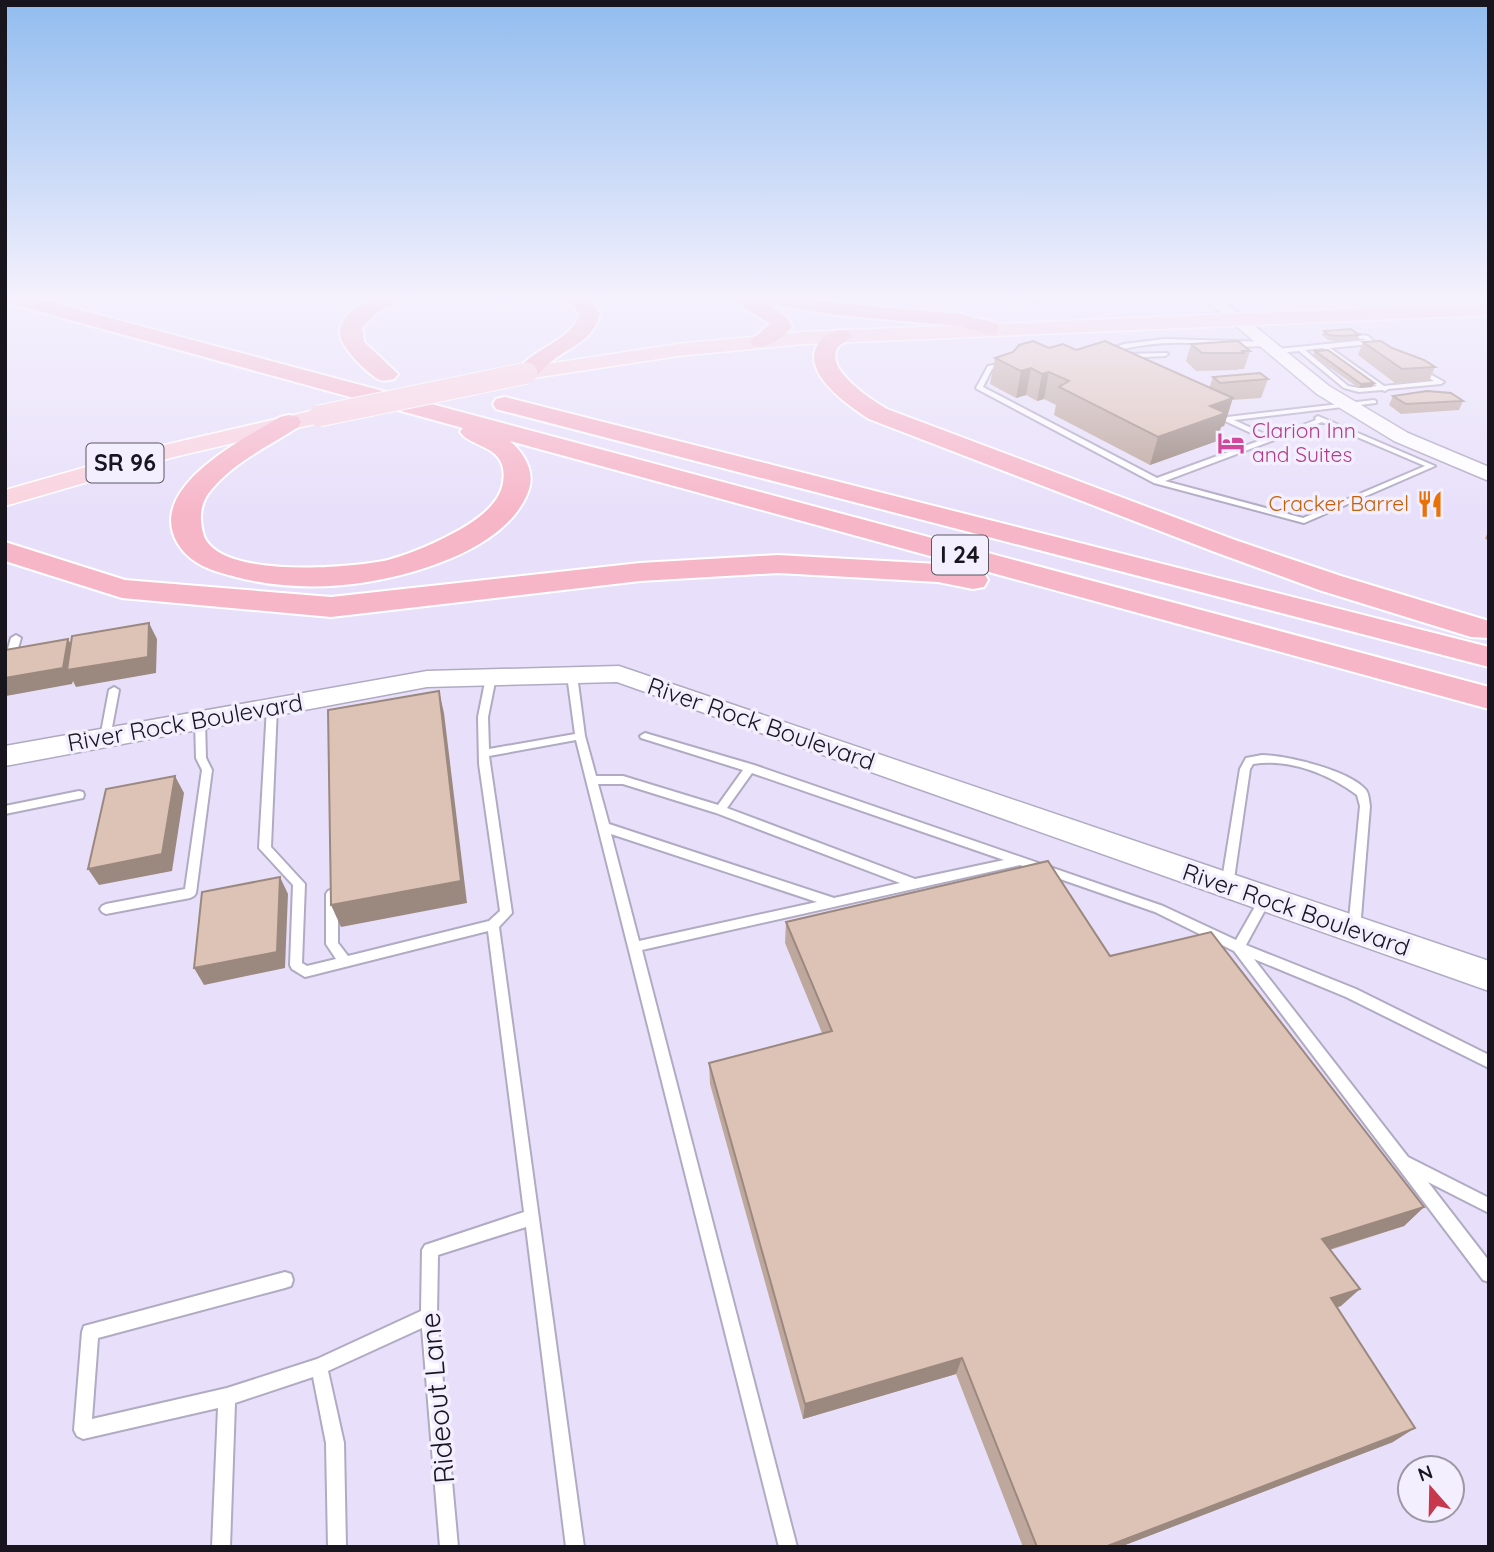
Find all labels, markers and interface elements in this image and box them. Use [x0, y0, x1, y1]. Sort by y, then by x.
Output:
place label: Clarion Inn and Suites [1252, 417, 1356, 467]
hotel icon: Clarion Inn and Suites [1216, 428, 1246, 458]
road number: SR 96 [86, 444, 164, 482]
restaurant icon: Cracker Barrel [1415, 489, 1445, 519]
place label: Cracker Barrel [1269, 490, 1409, 516]
road number: I 24 [932, 536, 988, 575]
street label: River Rock Boulevard [644, 670, 879, 776]
street label: River Rock Boulevard [65, 687, 305, 757]
street label: River Rock Boulevard [1179, 856, 1414, 962]
street label: Rideout Lane [412, 1311, 461, 1485]
north arrow [1396, 1454, 1466, 1524]
text: N [1415, 1459, 1436, 1487]

